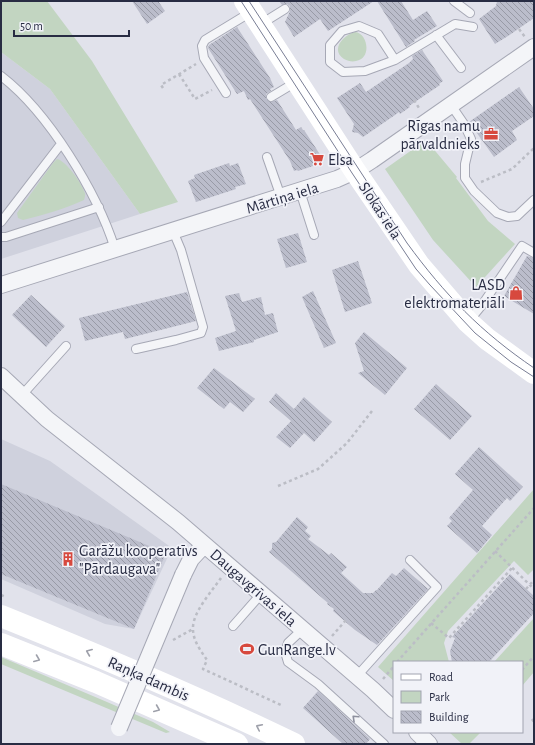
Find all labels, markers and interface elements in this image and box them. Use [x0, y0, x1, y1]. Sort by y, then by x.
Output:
scale bar [14, 12, 129, 38]
text: 50 m [20, 20, 43, 32]
place label: Rīgas namu pārvaldnieks [400, 118, 480, 152]
office icon: Rīgas namu pārvaldnieks [483, 126, 499, 142]
supermarket icon: Elsa [309, 151, 325, 167]
place label: Elsa [328, 152, 353, 168]
street label: Mārtiņa iela [244, 179, 321, 218]
street label: Slokas iela [356, 179, 404, 242]
place label: LASD elektromateriāli [404, 277, 505, 311]
shop icon: LASD elektromateriāli [508, 285, 524, 301]
place label: Garāžu kooperatīvs "Pārdaugava" [79, 543, 198, 577]
street label: Daugavgrīvas iela [207, 546, 300, 630]
building icon: Garāžu kooperatīvs "Pārdaugava" [60, 551, 76, 567]
sports icon: GunRange.lv [239, 641, 255, 657]
place label: GunRange.lv [258, 642, 336, 658]
one-way arrow [86, 648, 93, 656]
one-way arrow [33, 654, 41, 662]
street label: Raņķa dambis [105, 654, 192, 706]
legend [393, 661, 523, 733]
text: Road [429, 671, 453, 683]
text: Park [429, 691, 450, 703]
one-way arrow [153, 704, 161, 712]
text: Building [429, 711, 469, 723]
one-way arrow [352, 715, 360, 722]
one-way arrow [256, 724, 264, 732]

